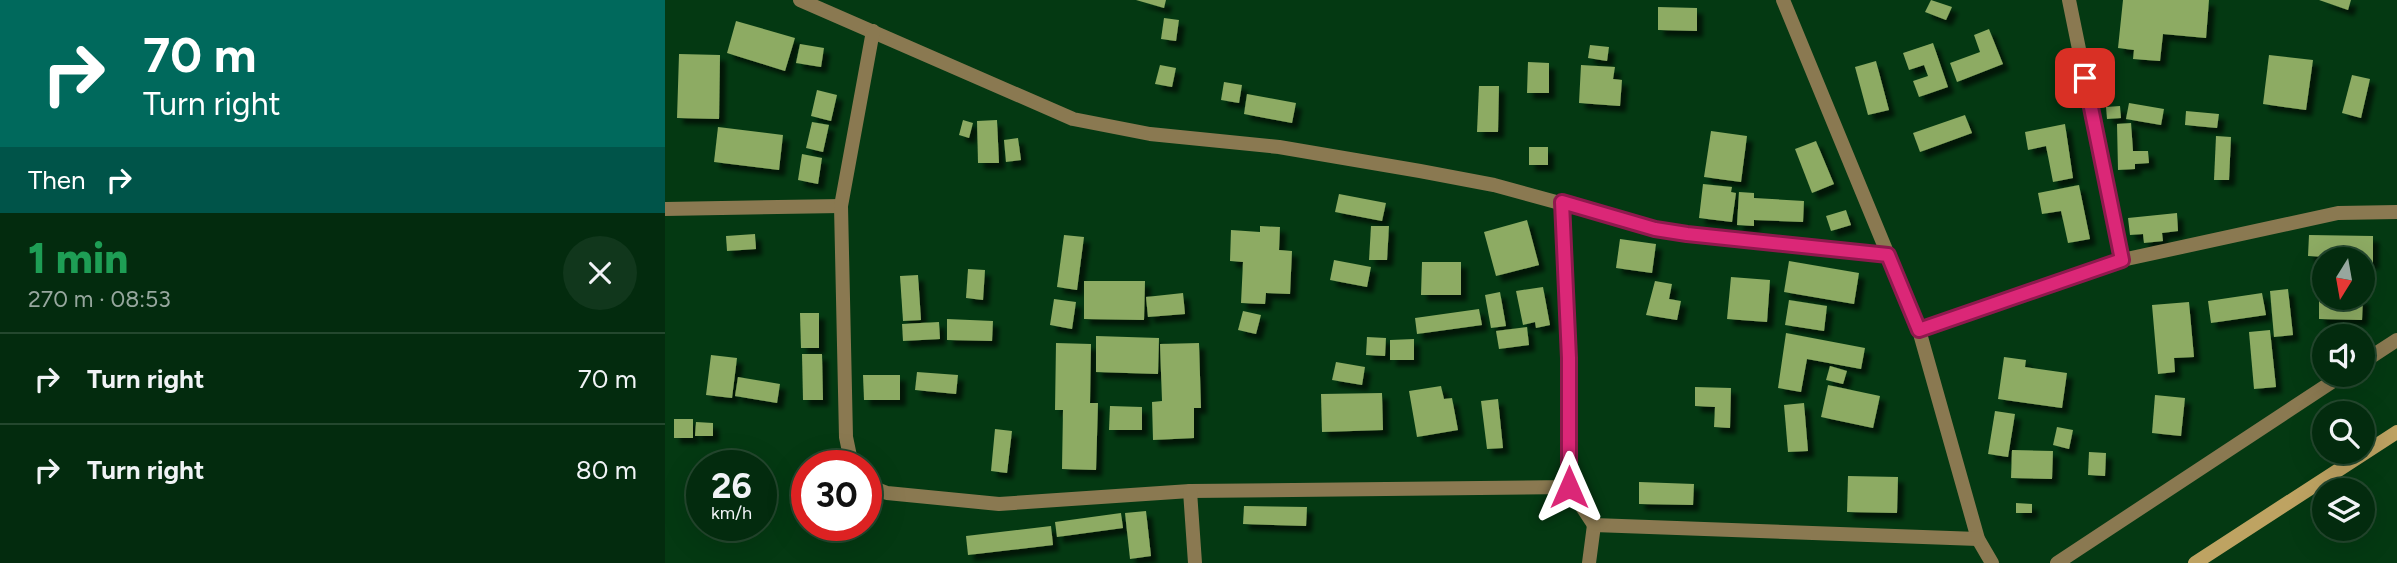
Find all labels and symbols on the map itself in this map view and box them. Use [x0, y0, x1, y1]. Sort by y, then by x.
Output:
pin [2055, 48, 2115, 108]
north arrow [2312, 247, 2375, 310]
speed limit sign: 30 [791, 450, 882, 541]
position arrow [1532, 450, 1606, 524]

